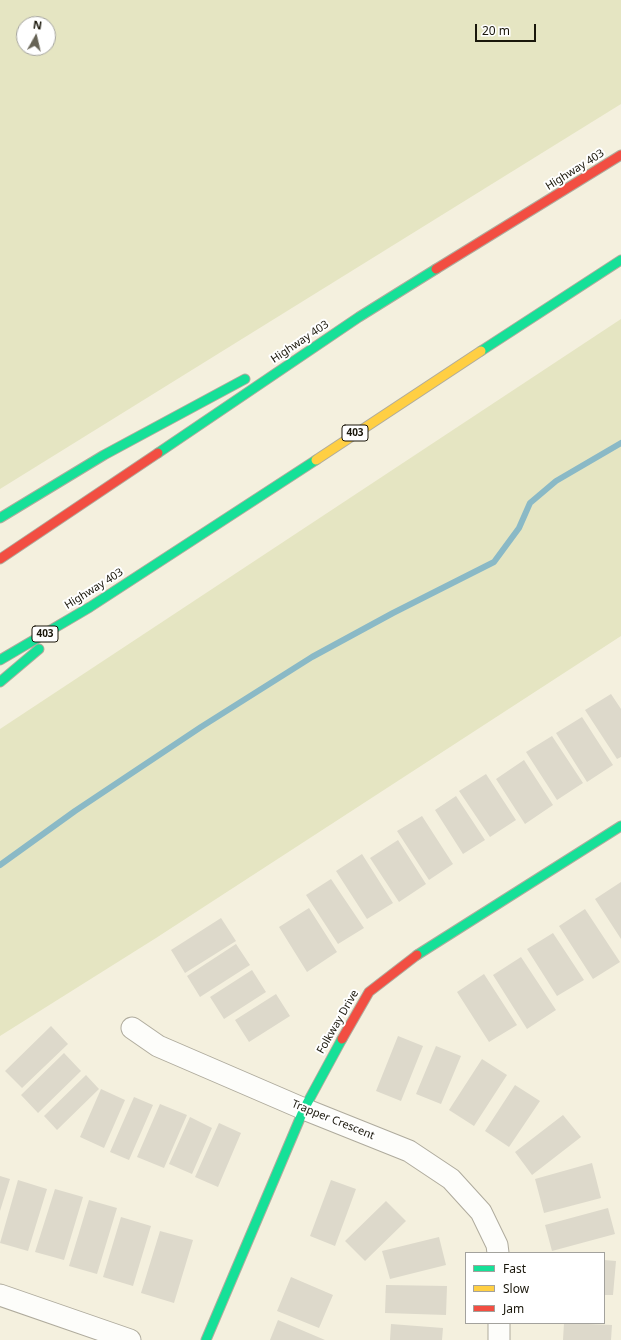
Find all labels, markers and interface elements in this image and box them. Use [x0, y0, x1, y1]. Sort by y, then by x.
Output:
north arrow [16, 16, 56, 56]
scale bar [477, 16, 538, 42]
text: N [32, 17, 43, 33]
text: 20 m [482, 22, 510, 39]
street label: Highway 403 [543, 147, 607, 193]
street label: Highway 403 [269, 318, 331, 366]
road number: 403 [342, 425, 368, 441]
street label: Highway 403 [62, 566, 126, 612]
road number: 403 [32, 626, 58, 642]
street label: Folkway Drive [314, 988, 362, 1056]
street label: Trapper Crescent [290, 1097, 376, 1143]
legend [465, 1252, 605, 1324]
text: Fast [503, 1260, 526, 1277]
text: Slow [503, 1280, 529, 1297]
text: Jam [503, 1300, 524, 1317]

